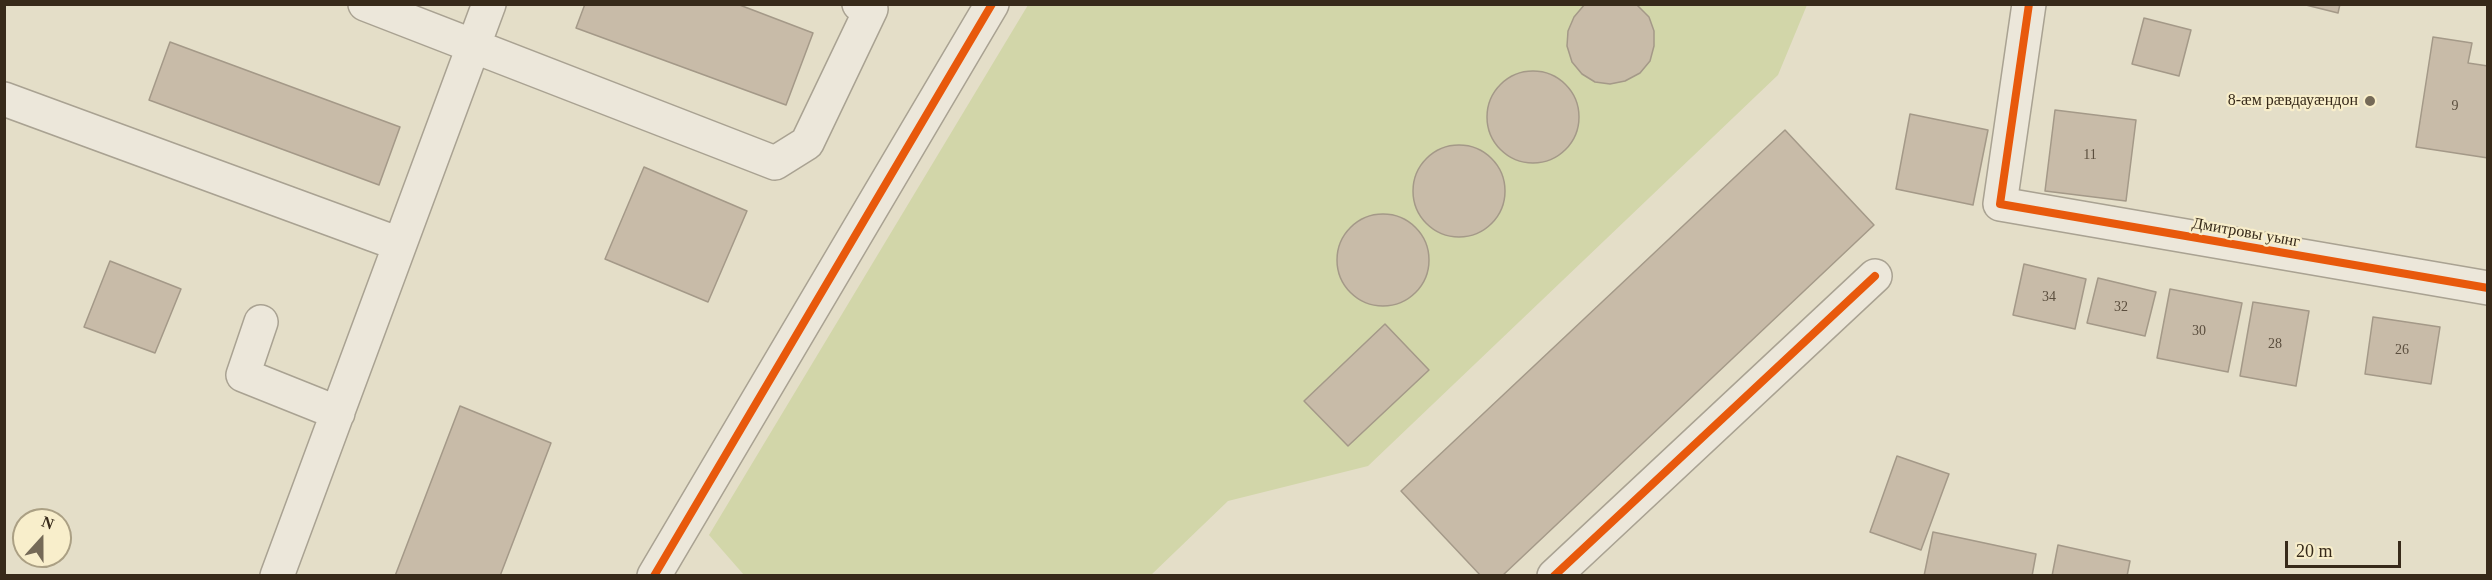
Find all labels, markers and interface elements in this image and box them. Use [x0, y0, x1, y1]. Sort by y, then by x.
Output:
place label: 8-æм рӕвдауӕндон [2228, 91, 2358, 111]
marker: 8-æм рӕвдауӕндон [2363, 94, 2377, 108]
house number: 9 [2452, 98, 2458, 114]
house number: 11 [2083, 147, 2097, 163]
street label: Дмитровы уынг [2191, 214, 2301, 252]
house number: 34 [2042, 289, 2056, 305]
house number: 32 [2114, 299, 2128, 315]
house number: 30 [2192, 323, 2206, 339]
house number: 28 [2268, 336, 2282, 352]
house number: 26 [2395, 342, 2409, 358]
north arrow [12, 508, 72, 568]
text: N [39, 513, 56, 533]
scale bar [2288, 529, 2404, 567]
text: 20 m [2296, 541, 2333, 561]

